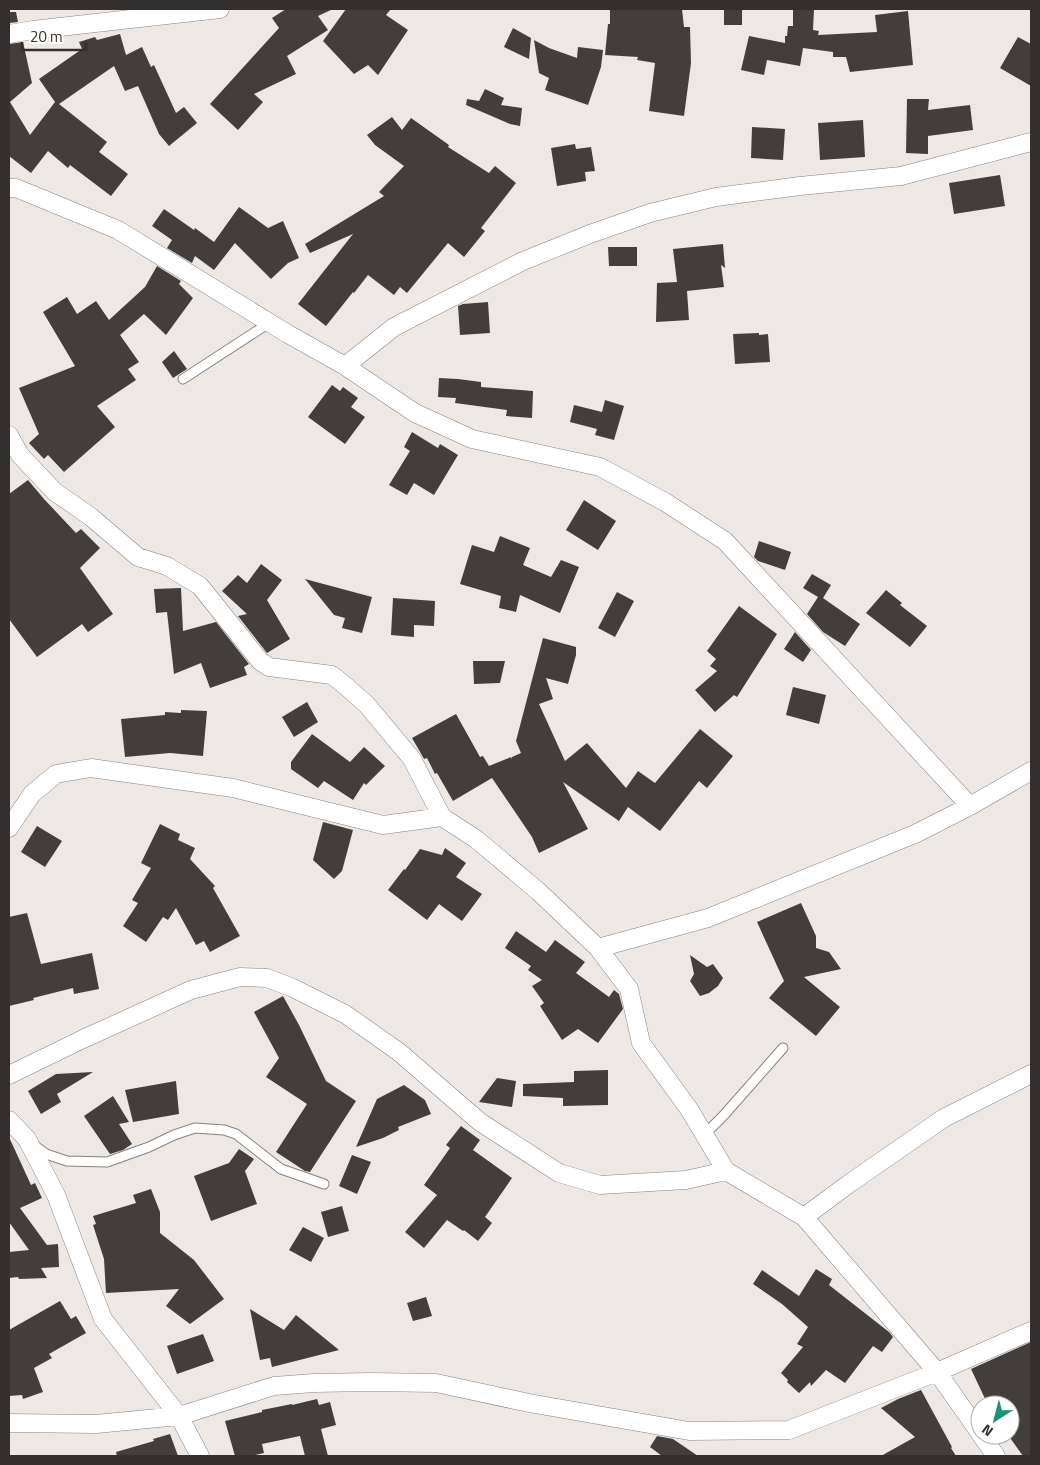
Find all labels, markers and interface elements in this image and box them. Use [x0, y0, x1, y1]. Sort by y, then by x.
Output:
scale bar [22, 20, 86, 52]
text: 20 m [30, 25, 63, 48]
north arrow [970, 1395, 1020, 1445]
text: N [977, 1420, 997, 1442]

